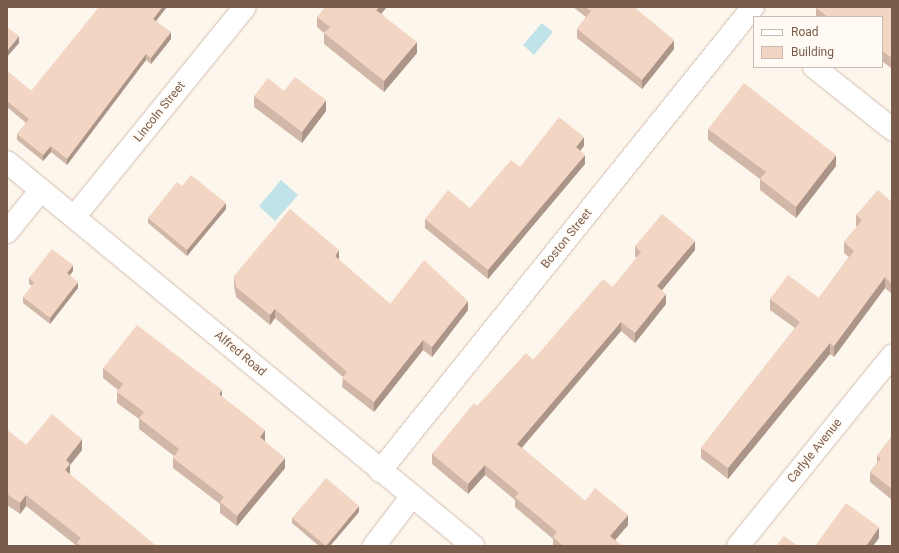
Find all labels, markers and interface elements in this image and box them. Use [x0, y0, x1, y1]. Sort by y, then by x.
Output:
legend [753, 16, 883, 68]
text: Road [791, 25, 819, 39]
text: Building [791, 45, 834, 59]
street label: Lincoln Street [131, 79, 189, 145]
street label: Boston Street [539, 206, 595, 272]
street label: Alfred Road [211, 328, 269, 380]
street label: Carlyle Avenue [785, 416, 845, 486]

